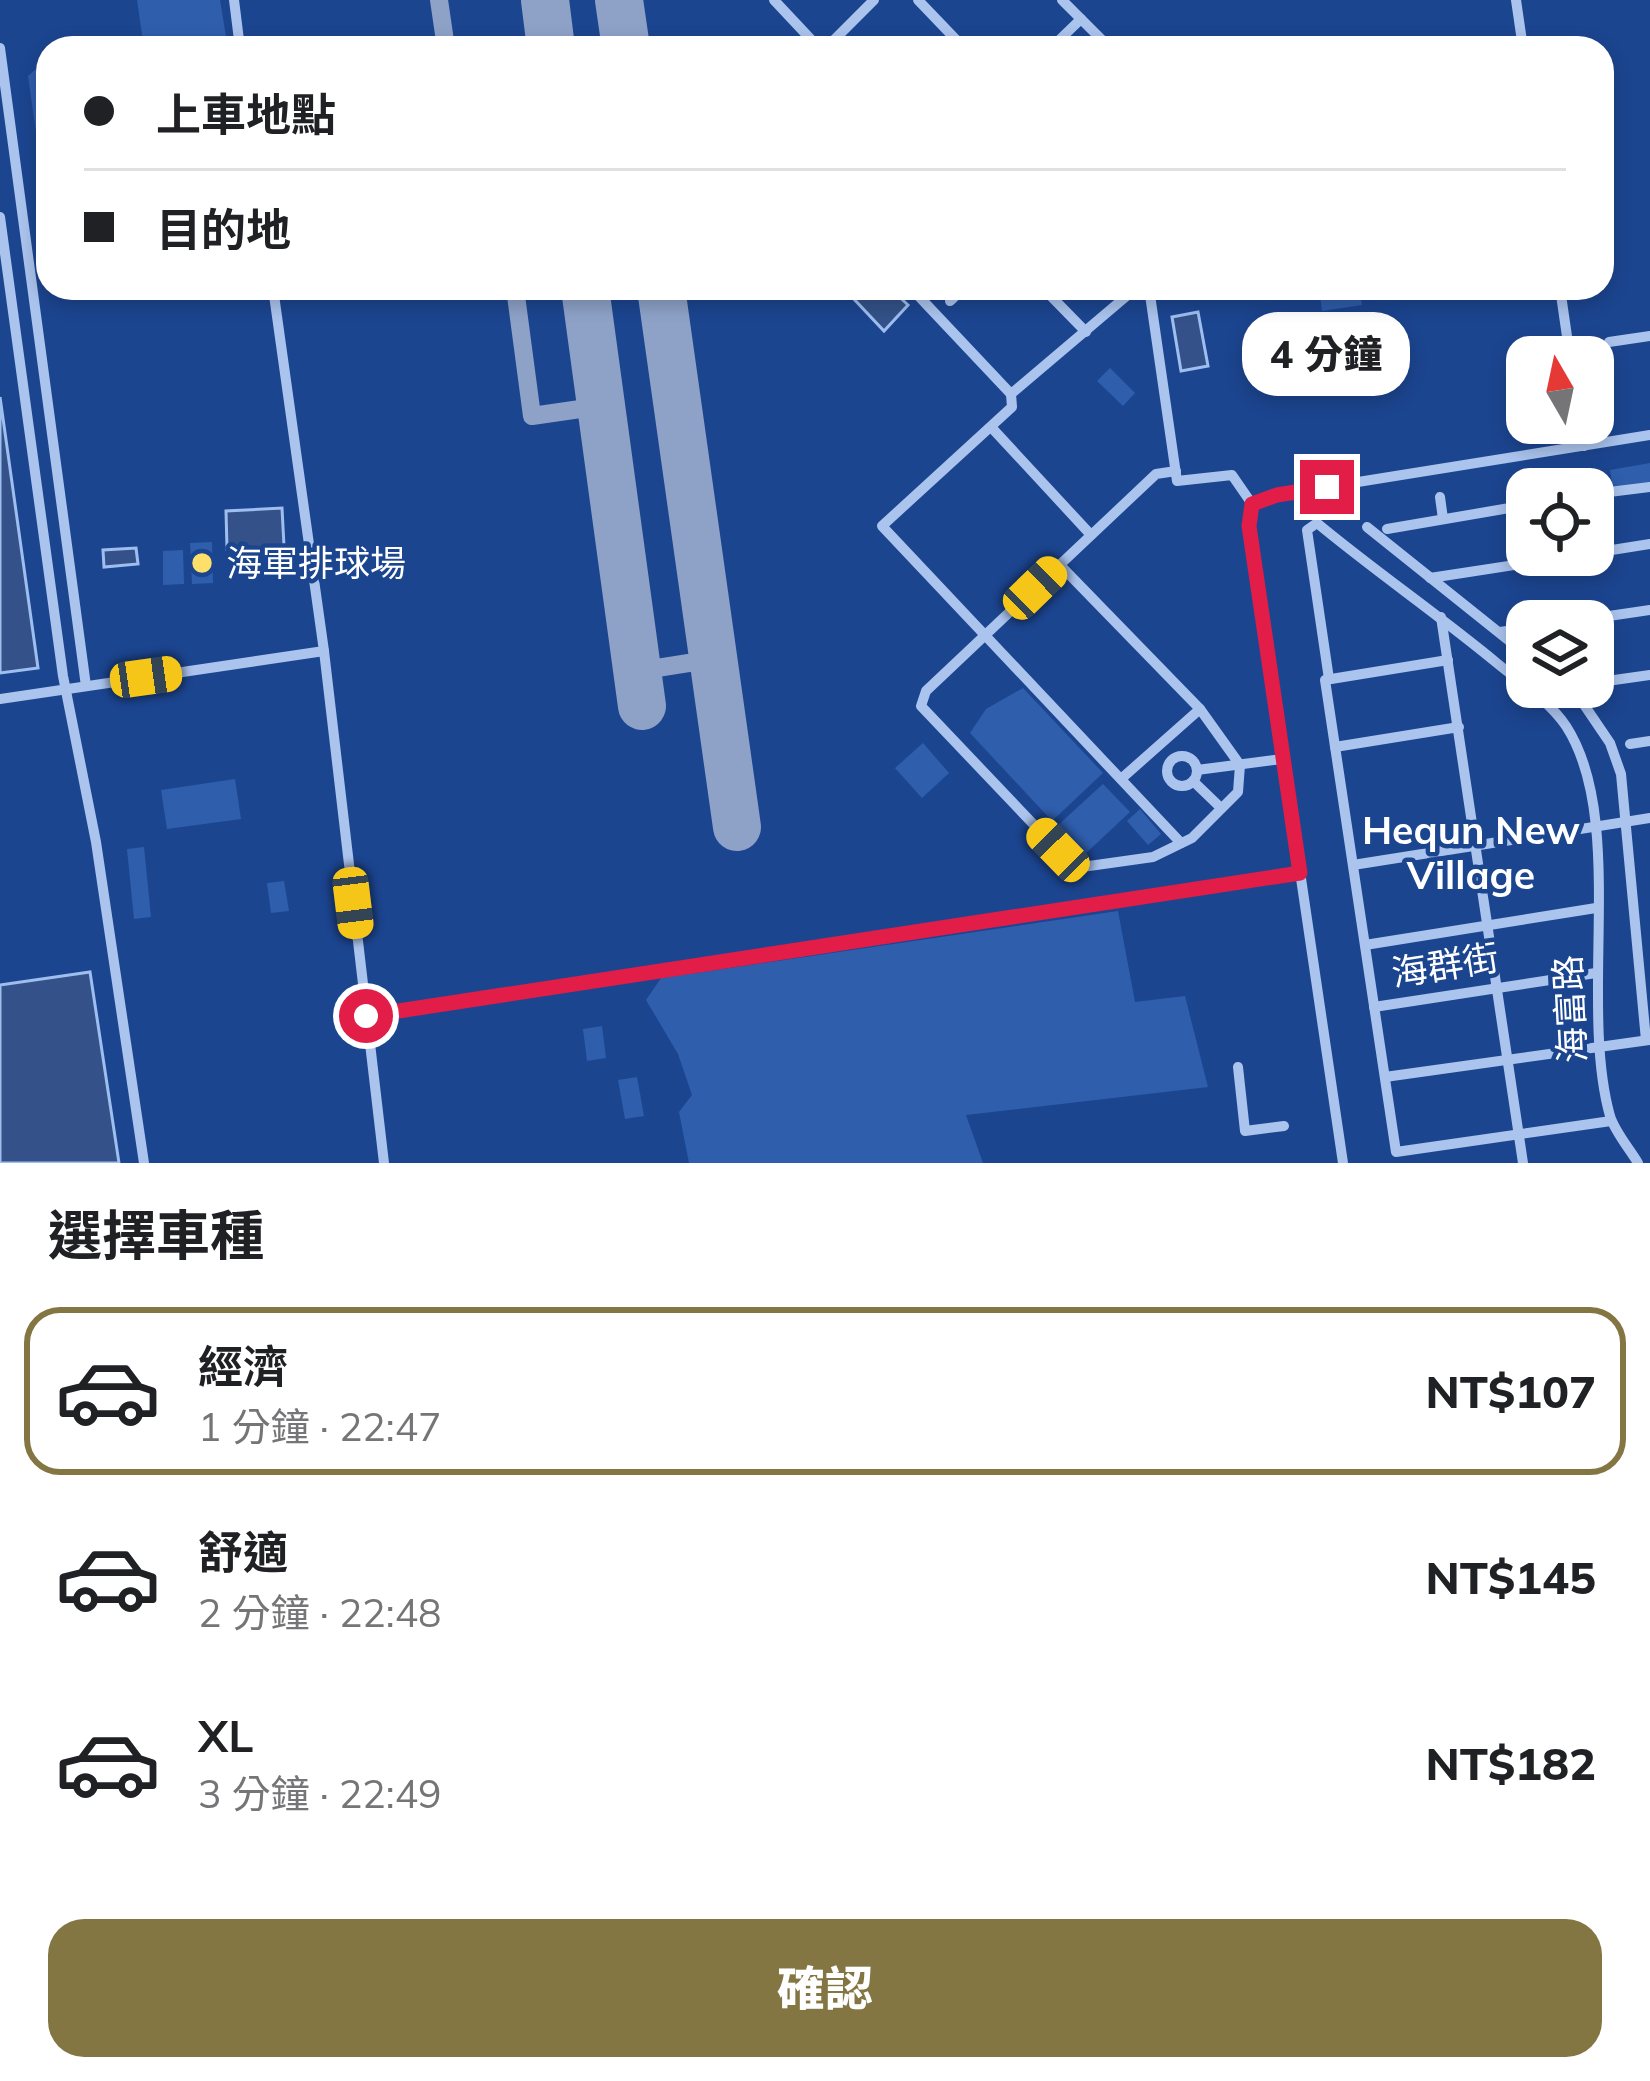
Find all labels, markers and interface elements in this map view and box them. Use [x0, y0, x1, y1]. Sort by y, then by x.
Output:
text: 上車地點 [156, 86, 336, 142]
text: 目的地 [156, 201, 291, 257]
callout: 4 分鐘 [1243, 313, 1411, 397]
text: 4 分鐘 [1270, 329, 1382, 378]
north arrow [1506, 336, 1614, 444]
map controls [1506, 336, 1614, 708]
route end [1300, 460, 1354, 514]
button: locate [1506, 468, 1614, 576]
place label: 海軍排球場 [226, 540, 406, 585]
marker: 海軍排球場 [189, 550, 215, 576]
car [997, 550, 1073, 626]
button: layers [1506, 600, 1614, 708]
car [108, 654, 184, 700]
district label: Hequn New Village [1362, 805, 1581, 899]
car [1020, 812, 1096, 888]
car [331, 865, 375, 941]
street label: 海群街 [1388, 934, 1502, 995]
street label: 海富路 [1544, 954, 1595, 1064]
route start [339, 989, 393, 1043]
text: 選擇車種 [48, 1201, 264, 1269]
icon: car [54, 1337, 162, 1445]
text: 經濟 [198, 1338, 288, 1394]
text: NT$107 [1426, 1363, 1596, 1419]
text: 1 分鐘 · 22:47 [198, 1402, 441, 1451]
icon: car [54, 1523, 162, 1631]
text: 舒適 [198, 1524, 288, 1580]
text: NT$145 [1426, 1549, 1596, 1605]
text: 2 分鐘 · 22:48 [198, 1588, 441, 1637]
text: XL [198, 1707, 253, 1763]
icon: car [54, 1709, 162, 1817]
text: NT$182 [1426, 1735, 1596, 1791]
text: 3 分鐘 · 22:49 [198, 1769, 441, 1818]
button: 確認 [48, 1919, 1602, 2057]

